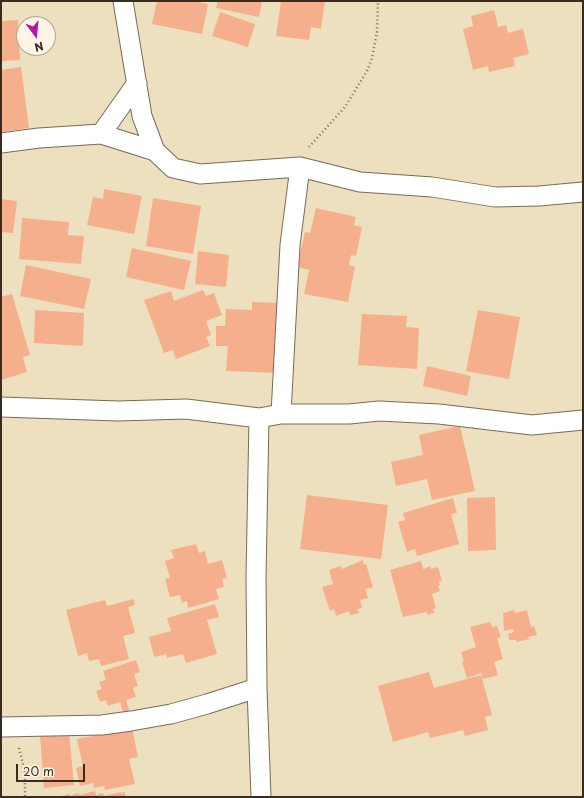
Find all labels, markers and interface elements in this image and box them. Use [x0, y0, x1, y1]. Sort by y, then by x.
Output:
north arrow [16, 16, 56, 56]
text: N [33, 38, 46, 56]
scale bar [18, 756, 87, 782]
text: 20 m [23, 762, 54, 780]

